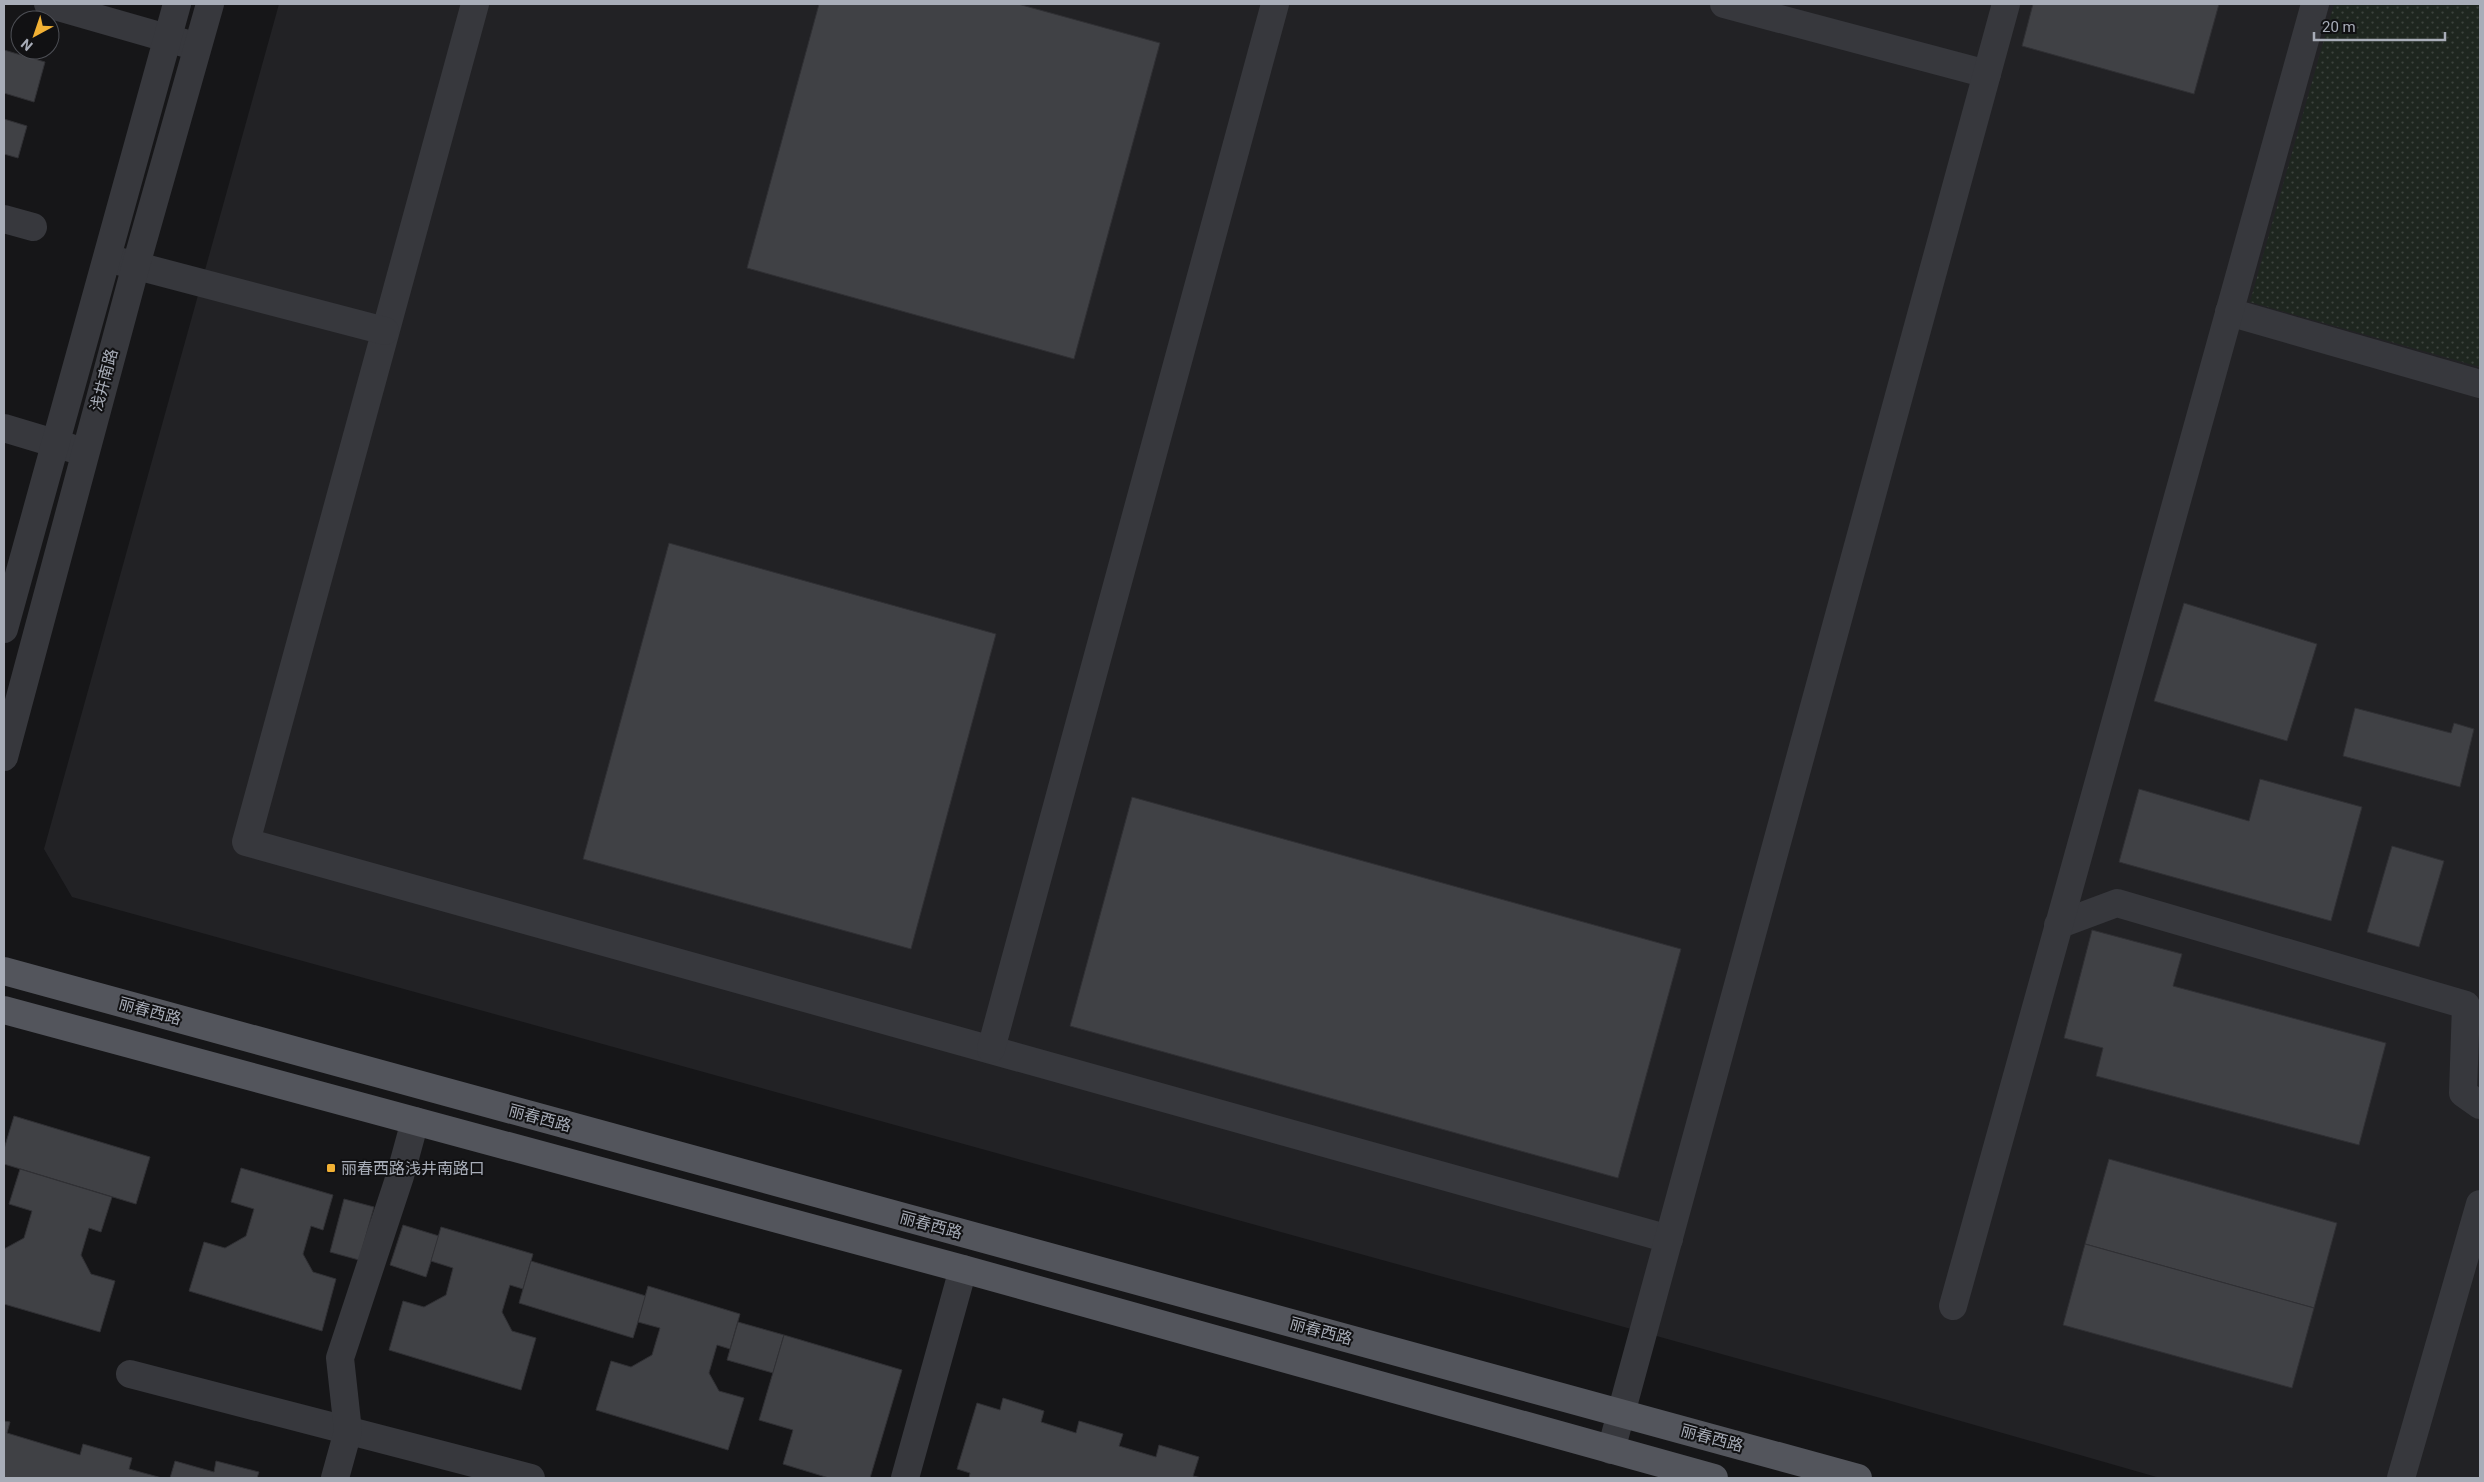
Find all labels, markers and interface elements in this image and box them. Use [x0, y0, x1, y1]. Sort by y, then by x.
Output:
north arrow [10, 10, 60, 60]
scale bar [2314, 10, 2445, 42]
text: 20 m [2322, 18, 2356, 36]
text: N [18, 36, 36, 54]
street label: 浅井南路 [87, 347, 121, 413]
street label: 丽春西路 [117, 994, 183, 1028]
street label: 丽春西路 [507, 1101, 573, 1135]
place label: 丽春西路浅井南路口 [341, 1159, 485, 1178]
marker: 丽春西路浅井南路口 [325, 1162, 337, 1174]
street label: 丽春西路 [898, 1208, 964, 1242]
street label: 丽春西路 [1288, 1314, 1354, 1348]
street label: 丽春西路 [1679, 1421, 1745, 1455]

